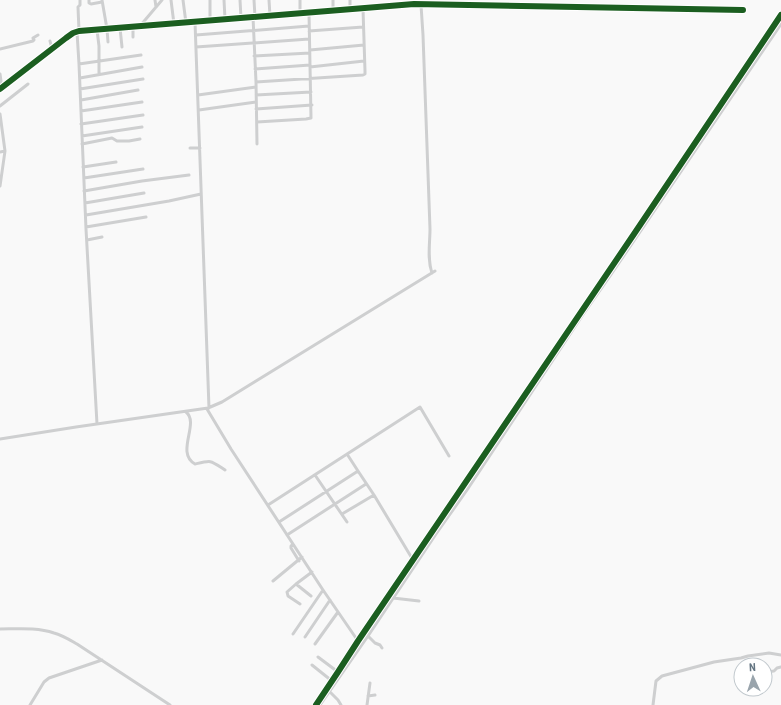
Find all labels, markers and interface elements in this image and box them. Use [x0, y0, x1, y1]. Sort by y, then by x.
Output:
north arrow [733, 657, 773, 697]
text: N [749, 661, 756, 674]

